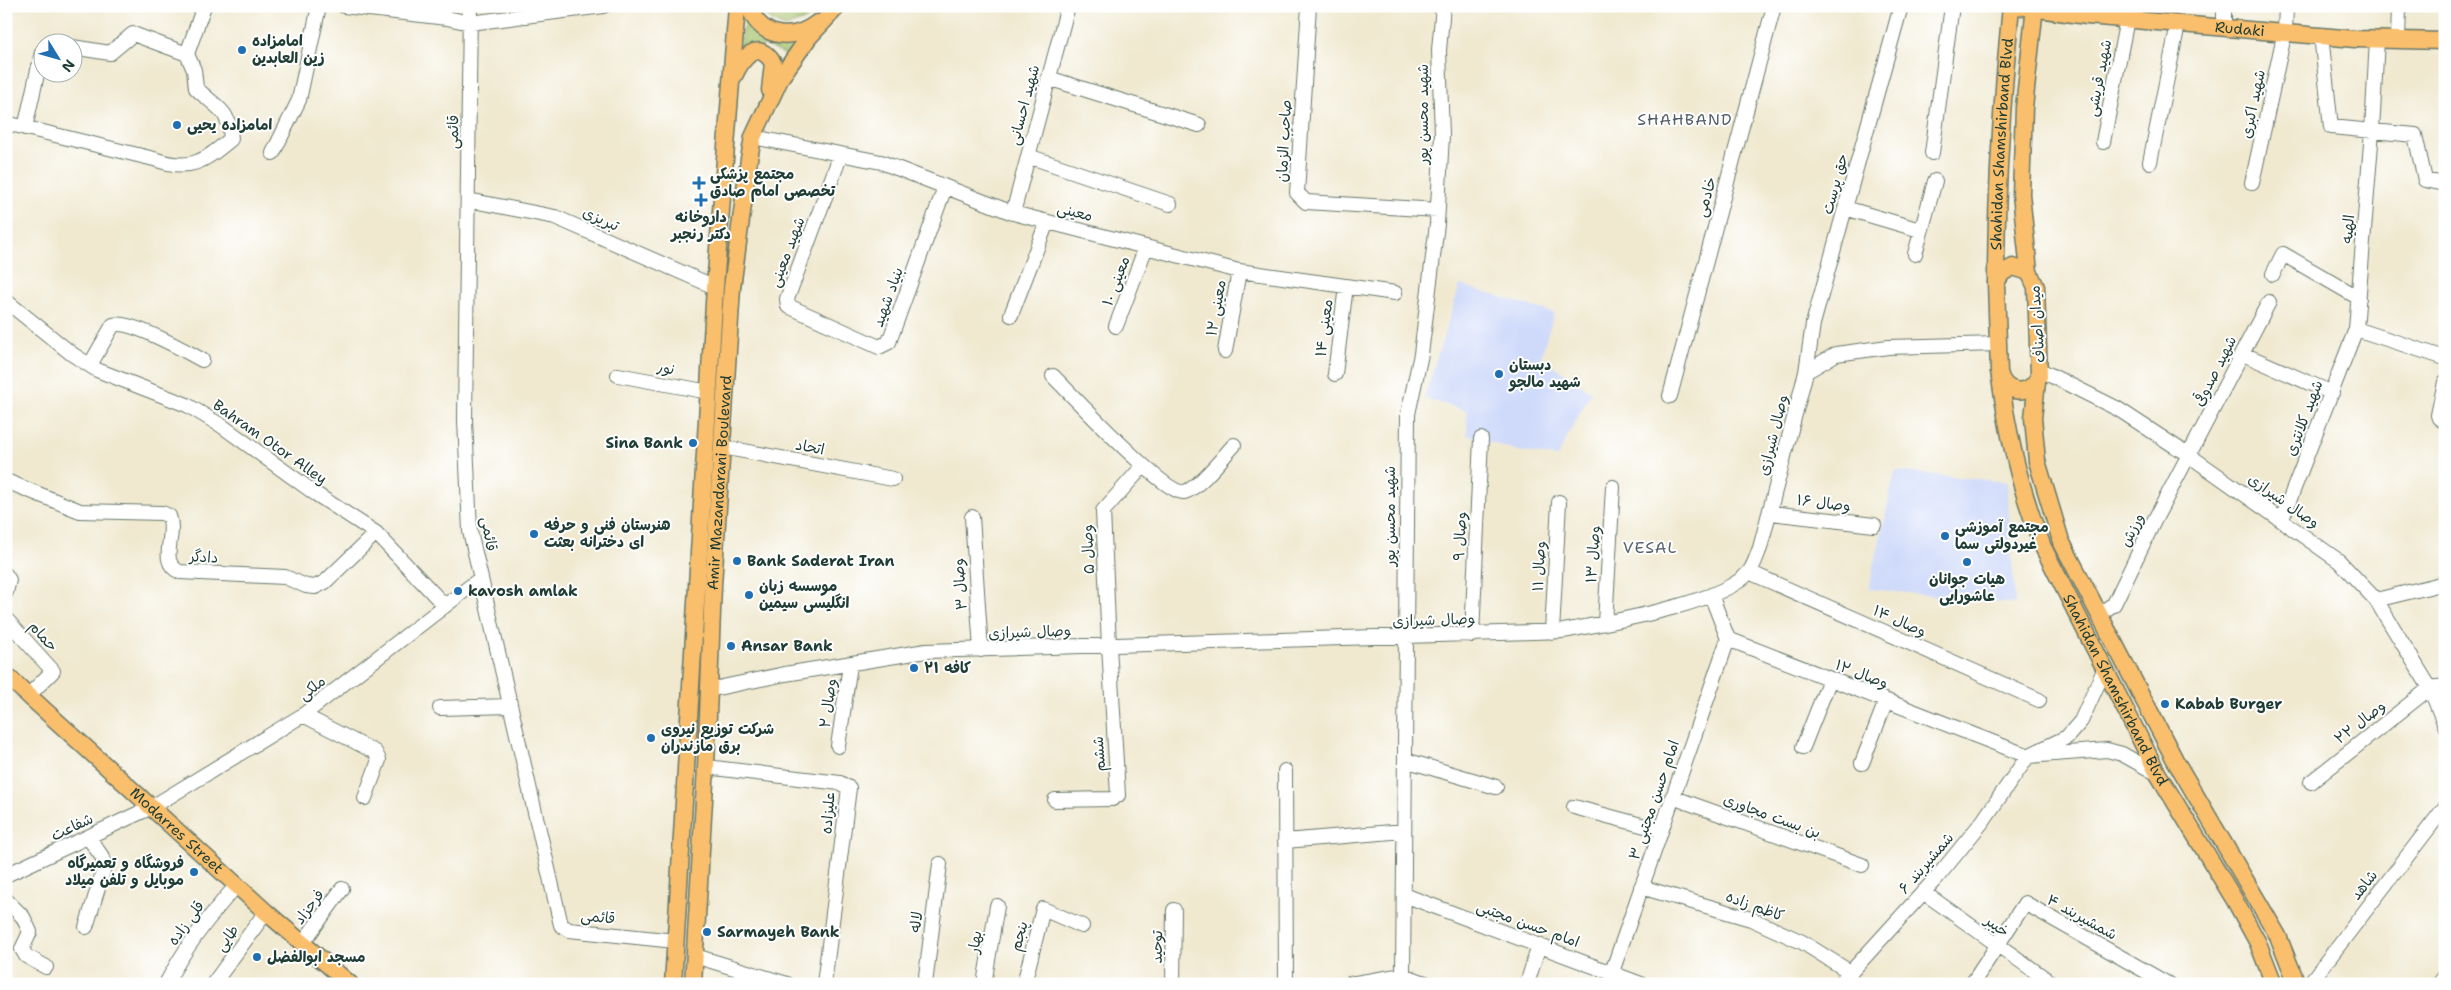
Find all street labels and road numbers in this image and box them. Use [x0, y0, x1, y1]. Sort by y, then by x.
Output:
street label: Rudaki [2214, 17, 2265, 41]
street label: Shahidan Shamshirband Blvd [1986, 37, 2018, 250]
street label: شهید قریشی [2082, 38, 2116, 118]
street label: شهید احسانی [1004, 63, 1044, 147]
street label: شهید محسن پور [1413, 64, 1433, 165]
street label: شهید اکبری [2236, 68, 2270, 140]
street label: صاحب الزمان [1272, 99, 1296, 183]
street label: قائمی [443, 115, 463, 149]
street label: حق پرست [1817, 151, 1853, 217]
street label: خادمی [1691, 175, 1721, 219]
street label: معینی [1055, 198, 1095, 226]
street label: تبریزی [580, 202, 623, 236]
street label: شهید معینی [764, 214, 810, 290]
street label: الهیه [2337, 214, 2359, 244]
street label: معینی ۱۰ [1097, 253, 1135, 309]
street label: بنیاد شهید [868, 264, 908, 330]
street label: معینی ۱۲ [1201, 278, 1231, 338]
street label: میدان اصناف [2024, 285, 2050, 363]
street label: معینی ۱۴ [1311, 298, 1337, 358]
street label: شهید صدوقی [2188, 332, 2241, 410]
street label: نور [655, 356, 676, 379]
street label: Amir Mazandarani Boulevard [703, 374, 736, 591]
street label: شهید کلانتری [2280, 377, 2328, 459]
street label: وصال شیرازی [1753, 392, 1793, 478]
street label: Bahram Otor Alley [209, 395, 331, 489]
street label: اتحاد [794, 434, 826, 460]
street label: شهید محسن پور [1380, 466, 1400, 567]
street label: وصال شیرازی [2244, 469, 2324, 533]
street label: وصال ۱۶ [1796, 490, 1852, 516]
street label: ورزش [2115, 510, 2149, 550]
street label: وصال ۹ [1449, 511, 1471, 561]
street label: قائمی [476, 515, 502, 553]
street label: وصال ۵ [1077, 523, 1099, 575]
street label: وصال ۱۳ [1581, 524, 1605, 584]
street label: وصال ۱۱ [1528, 540, 1550, 592]
street label: دادگر [187, 546, 219, 568]
street label: وصال ۳ [948, 557, 972, 611]
street label: Shahidan Shamshirband Blvd [2058, 590, 2173, 790]
street label: وصال ۱۴ [1870, 600, 1930, 642]
street label: وصال شیرازی [1392, 609, 1476, 631]
street label: حمام [23, 617, 62, 656]
street label: وصال شیرازی [988, 621, 1072, 643]
street label: وصال ۱۲ [1832, 655, 1892, 693]
street label: ملکی [294, 671, 330, 705]
street label: وصال ۲ [815, 677, 841, 729]
street label: وصال ۲۲ [2330, 696, 2390, 748]
street label: ششم [1088, 735, 1112, 772]
street label: امام حسن مجتبی ۳ [1624, 737, 1685, 863]
street label: Modarres Street [126, 783, 228, 878]
street label: بن بست مجاوری [1721, 789, 1823, 843]
street label: علیزاده [816, 791, 840, 835]
street label: شفاعت [48, 809, 96, 845]
street label: شمشیربند ۶ [1894, 828, 1958, 898]
street label: شاهد [2346, 866, 2382, 904]
street label: فرحزاد [289, 885, 329, 929]
street label: کاظم زاده [1722, 886, 1787, 928]
street label: شمشیربند ۴ [2043, 890, 2121, 944]
street label: امام حسن مجتبی [1473, 896, 1582, 953]
street label: قلی زاده [163, 897, 209, 949]
street label: قائمی [580, 905, 616, 929]
street label: خیبر [1979, 909, 2013, 942]
street label: لاله [905, 910, 927, 934]
street label: پنجم [1005, 919, 1035, 954]
street label: طایی [211, 921, 243, 955]
street label: بهار [963, 929, 987, 956]
street label: توحید [1147, 930, 1167, 964]

